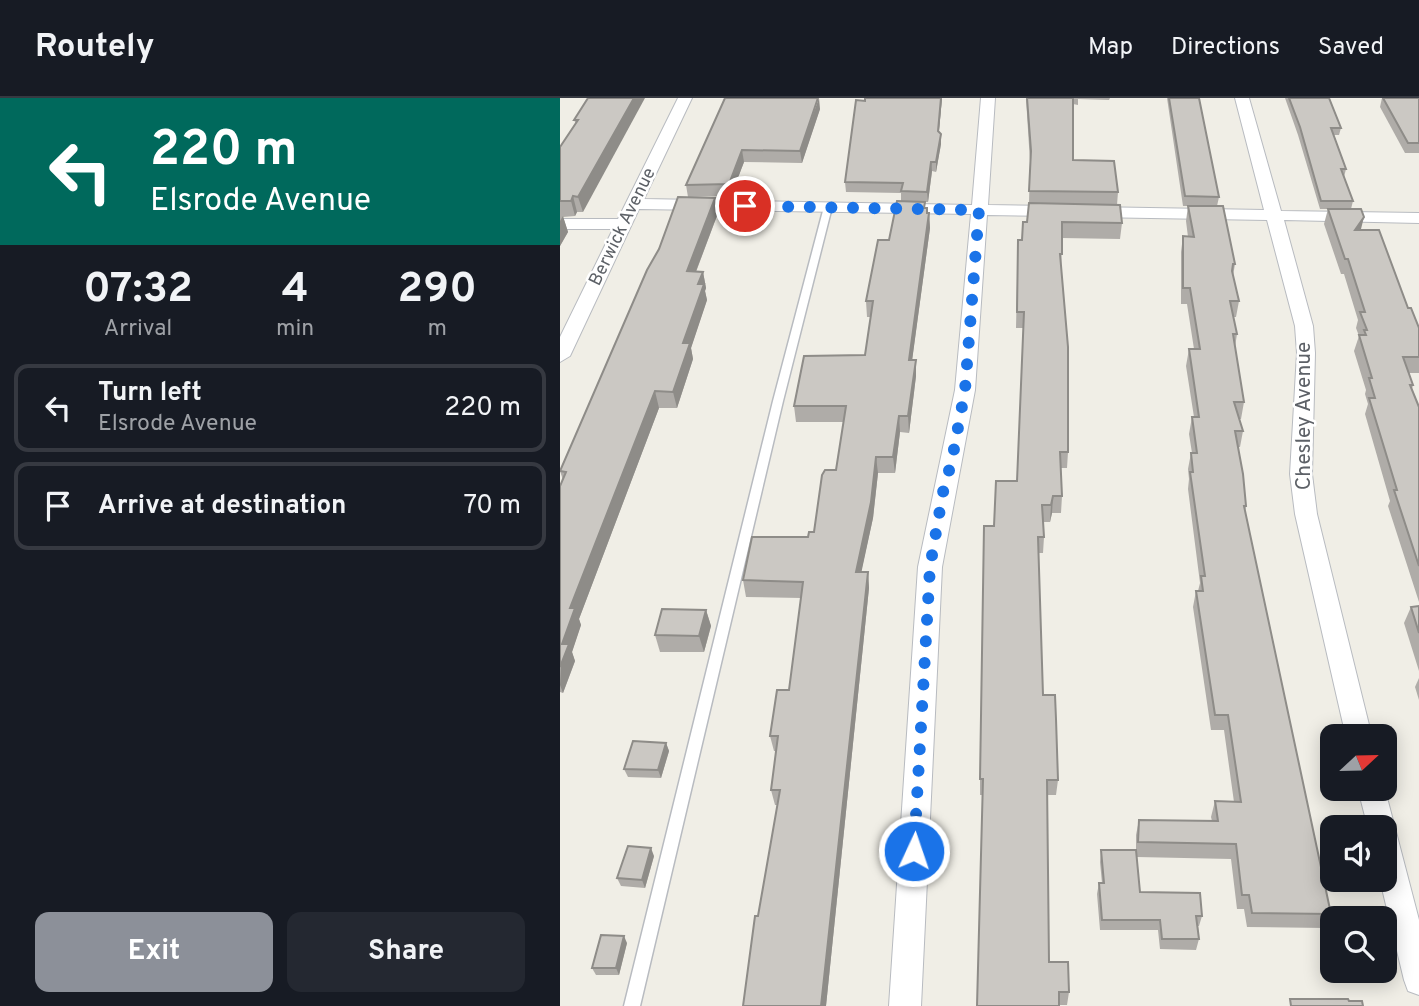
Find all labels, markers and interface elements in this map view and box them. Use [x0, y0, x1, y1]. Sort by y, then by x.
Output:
text: Routely [35, 27, 154, 69]
text: Map [1088, 33, 1133, 63]
text: Directions [1171, 33, 1280, 63]
text: Saved [1318, 33, 1384, 63]
text: 220 m [150, 121, 297, 183]
icon: left [35, 126, 126, 217]
street label: Berwick Avenue [584, 164, 662, 290]
pin [715, 176, 775, 236]
text: Elsrode Avenue [150, 182, 371, 222]
icon: arrive [726, 187, 764, 225]
text: 07:32 [83, 264, 193, 317]
text: 4 [282, 264, 309, 317]
text: 290 [398, 264, 477, 317]
text: Arrival [104, 315, 172, 344]
text: min [276, 315, 314, 344]
text: m [427, 315, 447, 344]
street label: Chesley Avenue [1291, 342, 1318, 490]
text: Turn left [98, 377, 202, 410]
icon: left [39, 389, 77, 427]
text: 220 m [444, 392, 521, 425]
text: Elsrode Avenue [98, 410, 257, 439]
icon: arrive [39, 487, 77, 525]
text: Arrive at destination [98, 490, 346, 523]
text: 70 m [463, 490, 521, 523]
north arrow [1320, 724, 1396, 802]
map controls [1320, 724, 1397, 983]
position arrow [877, 814, 951, 888]
button: sound [1320, 815, 1397, 892]
button: search [1320, 906, 1397, 983]
button: Exit [35, 912, 273, 992]
button: Share [287, 912, 525, 992]

